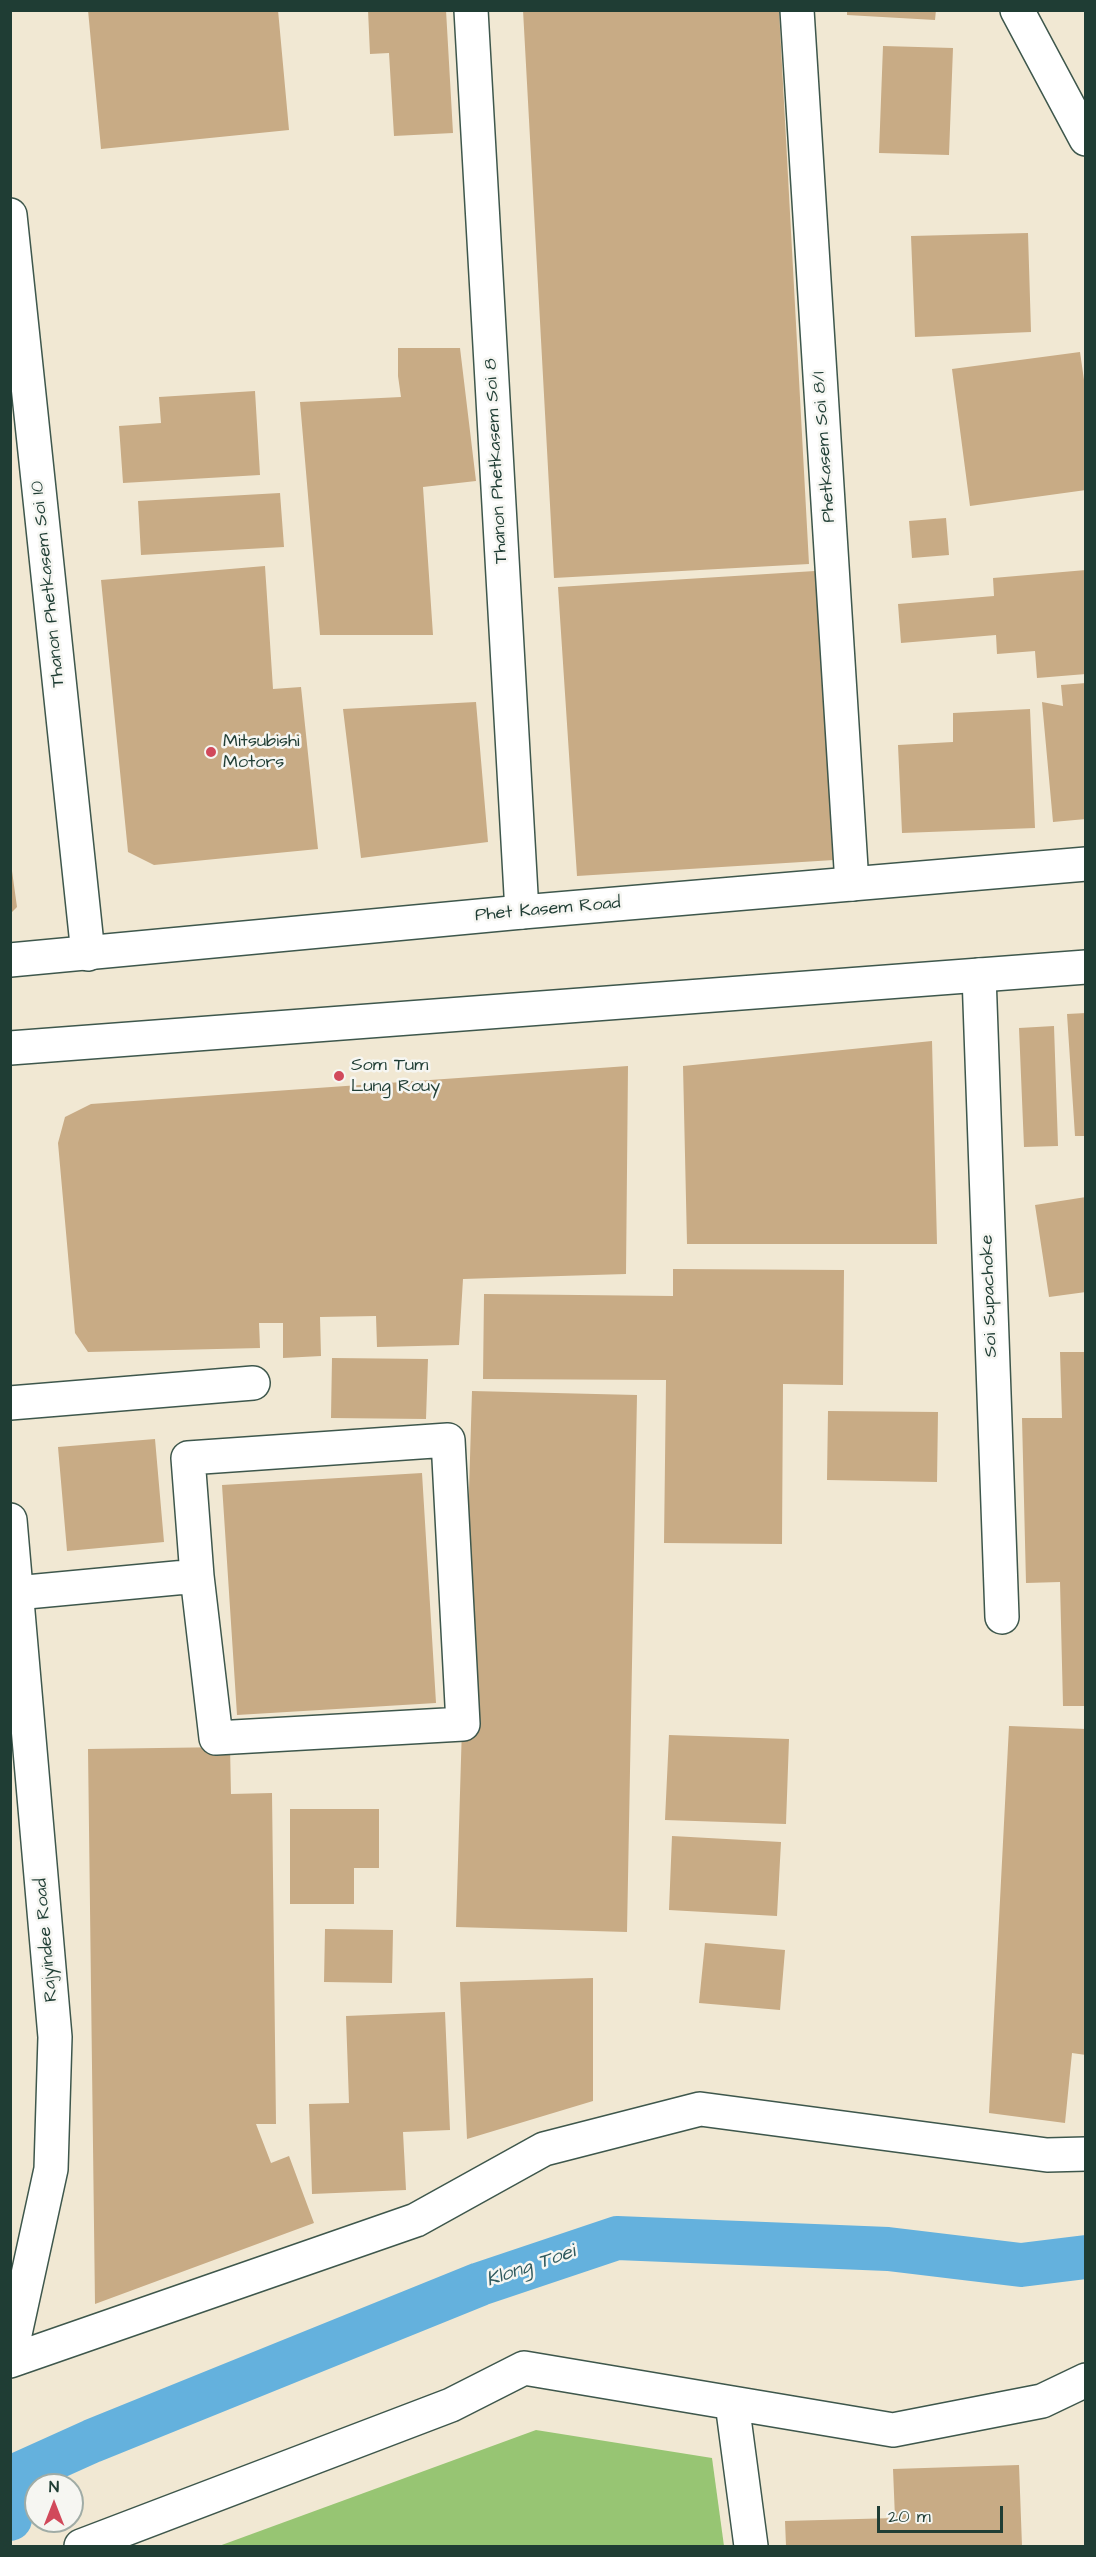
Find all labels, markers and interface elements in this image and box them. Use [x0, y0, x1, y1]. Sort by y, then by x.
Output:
street label: Thanon Phetkasem Soi 8 [481, 358, 513, 564]
street label: Phetkasem Soi 8/1 [809, 371, 841, 523]
street label: Thanon Phetkasem Soi 10 [27, 480, 71, 688]
place label: Mitsubishi Motors [223, 731, 300, 774]
marker: Mitsubishi Motors [204, 745, 218, 759]
street label: Phet Kasem Road [474, 893, 622, 927]
place label: Som Tum Lung Rouy [351, 1055, 440, 1098]
marker: Som Tum Lung Rouy [332, 1069, 346, 1083]
street label: Soi Supachoke [977, 1234, 1003, 1358]
street label: Rajyindee Road [31, 1877, 63, 2003]
water label: Klong Toei [483, 2241, 579, 2293]
north arrow [24, 2473, 84, 2533]
text: N [49, 2476, 59, 2498]
scale bar [880, 2494, 1006, 2532]
text: 20 m [888, 2504, 931, 2529]

